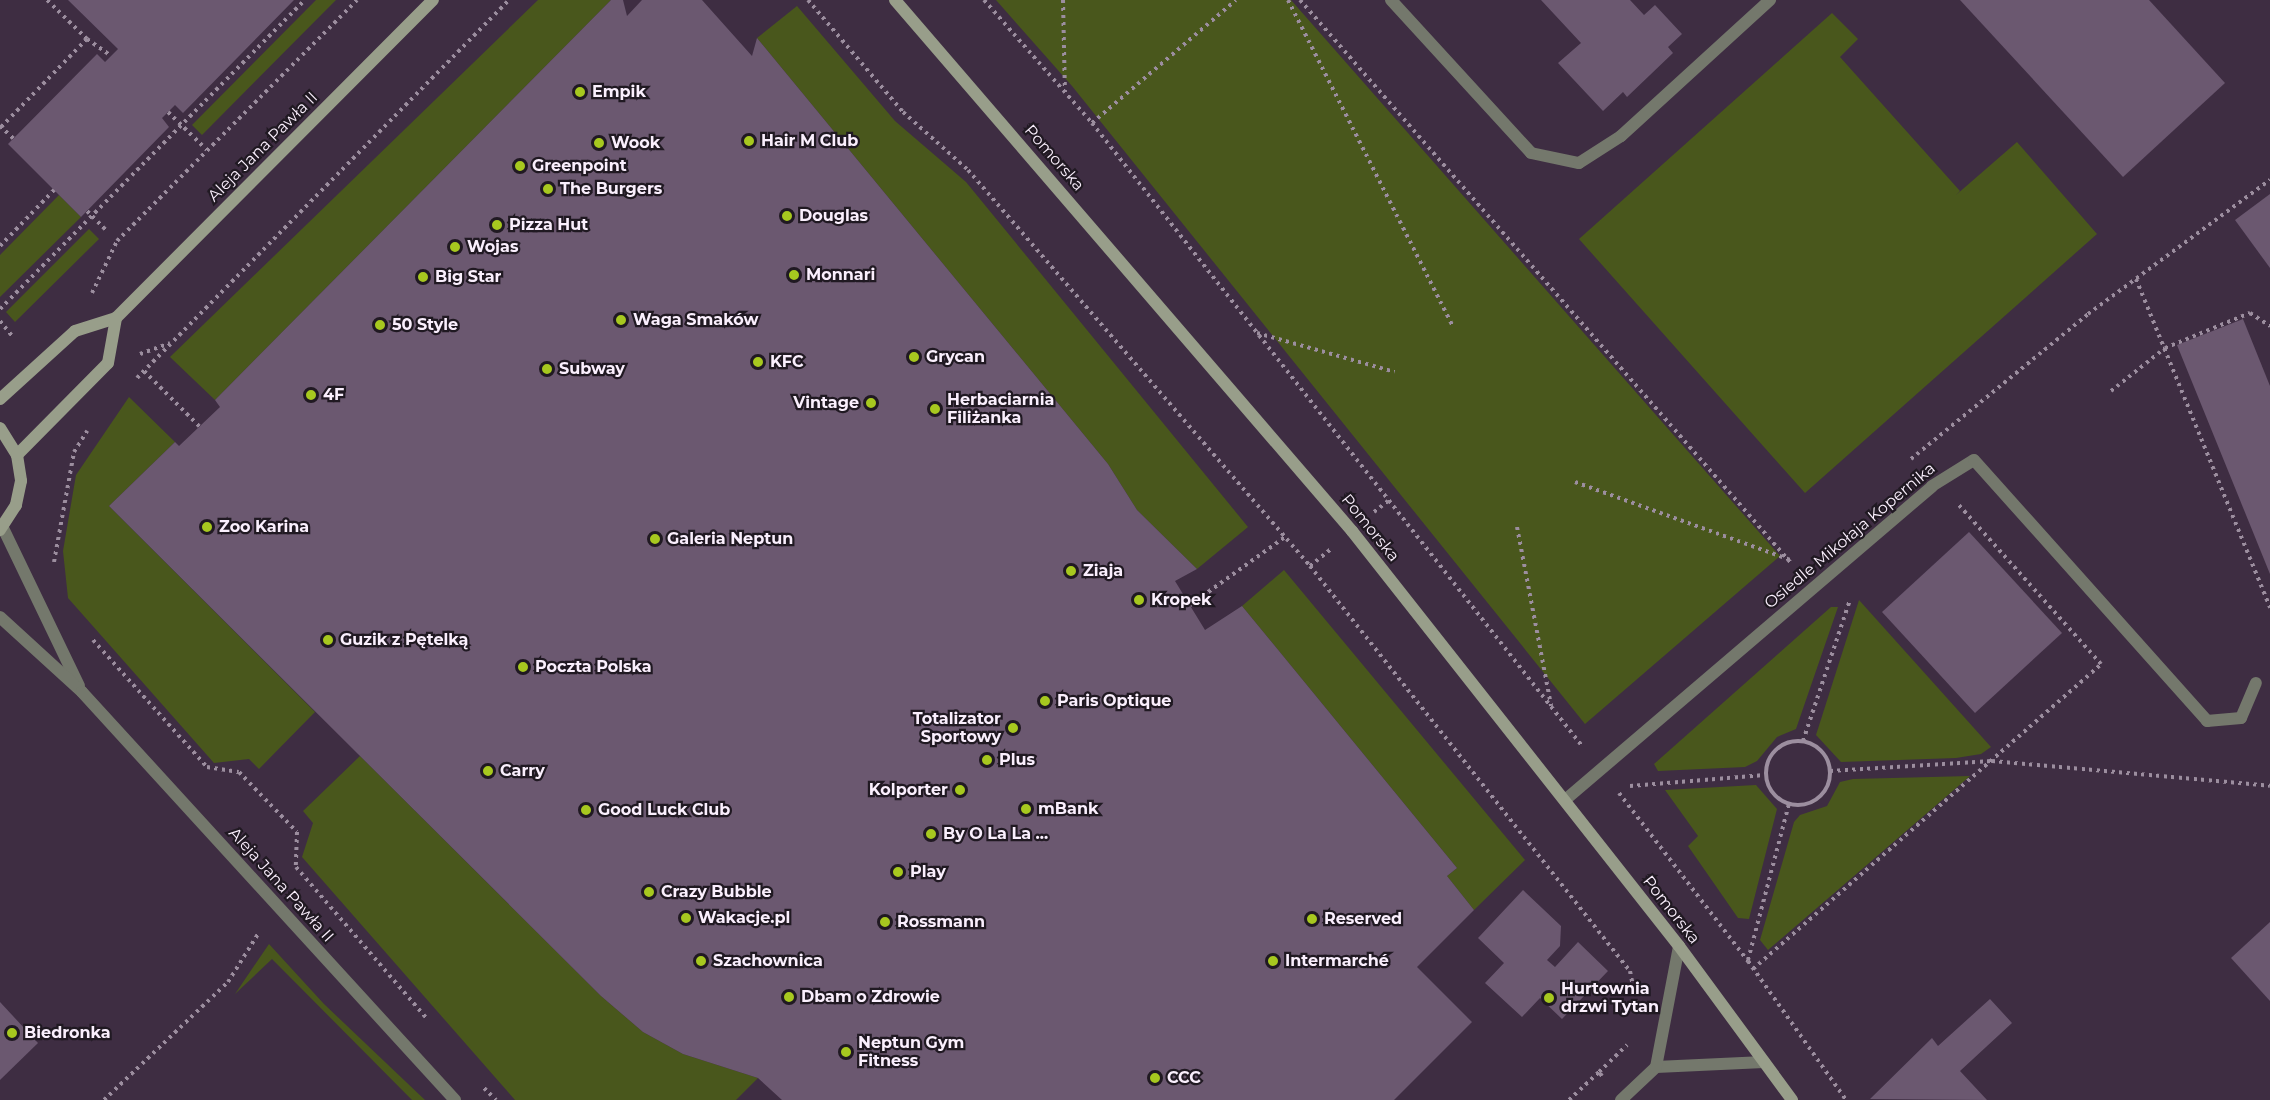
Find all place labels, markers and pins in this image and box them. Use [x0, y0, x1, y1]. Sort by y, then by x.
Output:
place label: Empik [592, 82, 646, 102]
marker: Empik [573, 85, 587, 99]
place label: Hair M Club [761, 131, 858, 151]
place label: Wook [611, 133, 660, 153]
marker: Hair M Club [742, 134, 756, 148]
marker: Wook [592, 136, 606, 150]
place label: Greenpoint [532, 156, 627, 176]
marker: Greenpoint [513, 159, 527, 173]
place label: The Burgers [560, 179, 662, 199]
marker: The Burgers [541, 182, 555, 196]
place label: Douglas [799, 206, 868, 226]
marker: Douglas [780, 209, 794, 223]
place label: Pizza Hut [509, 215, 588, 235]
marker: Pizza Hut [490, 218, 504, 232]
place label: Wojas [467, 237, 518, 257]
marker: Wojas [448, 240, 462, 254]
place label: Monnari [806, 265, 875, 285]
place label: Big Star [435, 267, 501, 287]
marker: Monnari [787, 268, 801, 282]
marker: Big Star [416, 270, 430, 284]
place label: Waga Smaków [633, 310, 758, 330]
marker: Waga Smaków [614, 313, 628, 327]
place label: 50 Style [392, 315, 458, 335]
marker: 50 Style [373, 318, 387, 332]
place label: Grycan [926, 347, 985, 367]
marker: Grycan [907, 350, 921, 364]
place label: KFC [770, 352, 804, 372]
marker: KFC [751, 355, 765, 369]
place label: Subway [559, 359, 625, 379]
marker: Subway [540, 362, 554, 376]
place label: 4F [323, 385, 344, 405]
marker: 4F [304, 388, 318, 402]
place label: Herbaciarnia Filiżanka [947, 390, 1054, 428]
place label: Vintage [793, 393, 859, 413]
marker: Vintage [864, 396, 878, 410]
marker: Herbaciarnia Filiżanka [928, 402, 942, 416]
place label: Zoo Karina [219, 517, 309, 537]
marker: Zoo Karina [200, 520, 214, 534]
place label: Galeria Neptun [667, 529, 793, 549]
marker: Galeria Neptun [648, 532, 662, 546]
place label: Ziaja [1083, 561, 1123, 581]
marker: Ziaja [1064, 564, 1078, 578]
place label: Kropek [1151, 590, 1212, 610]
marker: Kropek [1132, 593, 1146, 607]
place label: Guzik z Pętelką [340, 630, 468, 650]
marker: Guzik z Pętelką [321, 633, 335, 647]
place label: Poczta Polska [535, 657, 652, 677]
marker: Poczta Polska [516, 660, 530, 674]
place label: Paris Optique [1057, 691, 1171, 711]
marker: Paris Optique [1038, 694, 1052, 708]
place label: Totalizator Sportowy [913, 709, 1001, 747]
marker: Totalizator Sportowy [1006, 721, 1020, 735]
place label: Plus [999, 750, 1035, 770]
marker: Plus [980, 753, 994, 767]
place label: Carry [500, 761, 545, 781]
marker: Carry [481, 764, 495, 778]
place label: Kolporter [869, 780, 948, 800]
marker: Kolporter [953, 783, 967, 797]
place label: mBank [1038, 799, 1098, 819]
place label: Good Luck Club [598, 800, 730, 820]
marker: mBank [1019, 802, 1033, 816]
marker: Good Luck Club [579, 803, 593, 817]
place label: By O La La ... [943, 824, 1048, 844]
marker: By O La La ... [924, 827, 938, 841]
place label: Play [910, 862, 946, 882]
marker: Play [891, 865, 905, 879]
place label: Crazy Bubble [661, 882, 772, 902]
marker: Crazy Bubble [642, 885, 656, 899]
place label: Wakacje.pl [698, 908, 790, 928]
place label: Reserved [1324, 909, 1402, 929]
marker: Wakacje.pl [679, 911, 693, 925]
place label: Rossmann [897, 912, 985, 932]
marker: Reserved [1305, 912, 1319, 926]
marker: Rossmann [878, 915, 892, 929]
place label: Szachownica [713, 951, 823, 971]
place label: Intermarché [1285, 951, 1389, 971]
marker: Szachownica [694, 954, 708, 968]
marker: Intermarché [1266, 954, 1280, 968]
place label: Hurtownia drzwi Tytan [1561, 979, 1659, 1017]
place label: Dbam o Zdrowie [801, 987, 940, 1007]
marker: Dbam o Zdrowie [782, 990, 796, 1004]
marker: Hurtownia drzwi Tytan [1542, 991, 1556, 1005]
place label: Biedronka [24, 1023, 111, 1043]
marker: Biedronka [5, 1026, 19, 1040]
place label: Neptun Gym Fitness [858, 1033, 964, 1071]
marker: Neptun Gym Fitness [839, 1045, 853, 1059]
place label: CCC [1167, 1068, 1201, 1088]
marker: CCC [1148, 1071, 1162, 1085]

